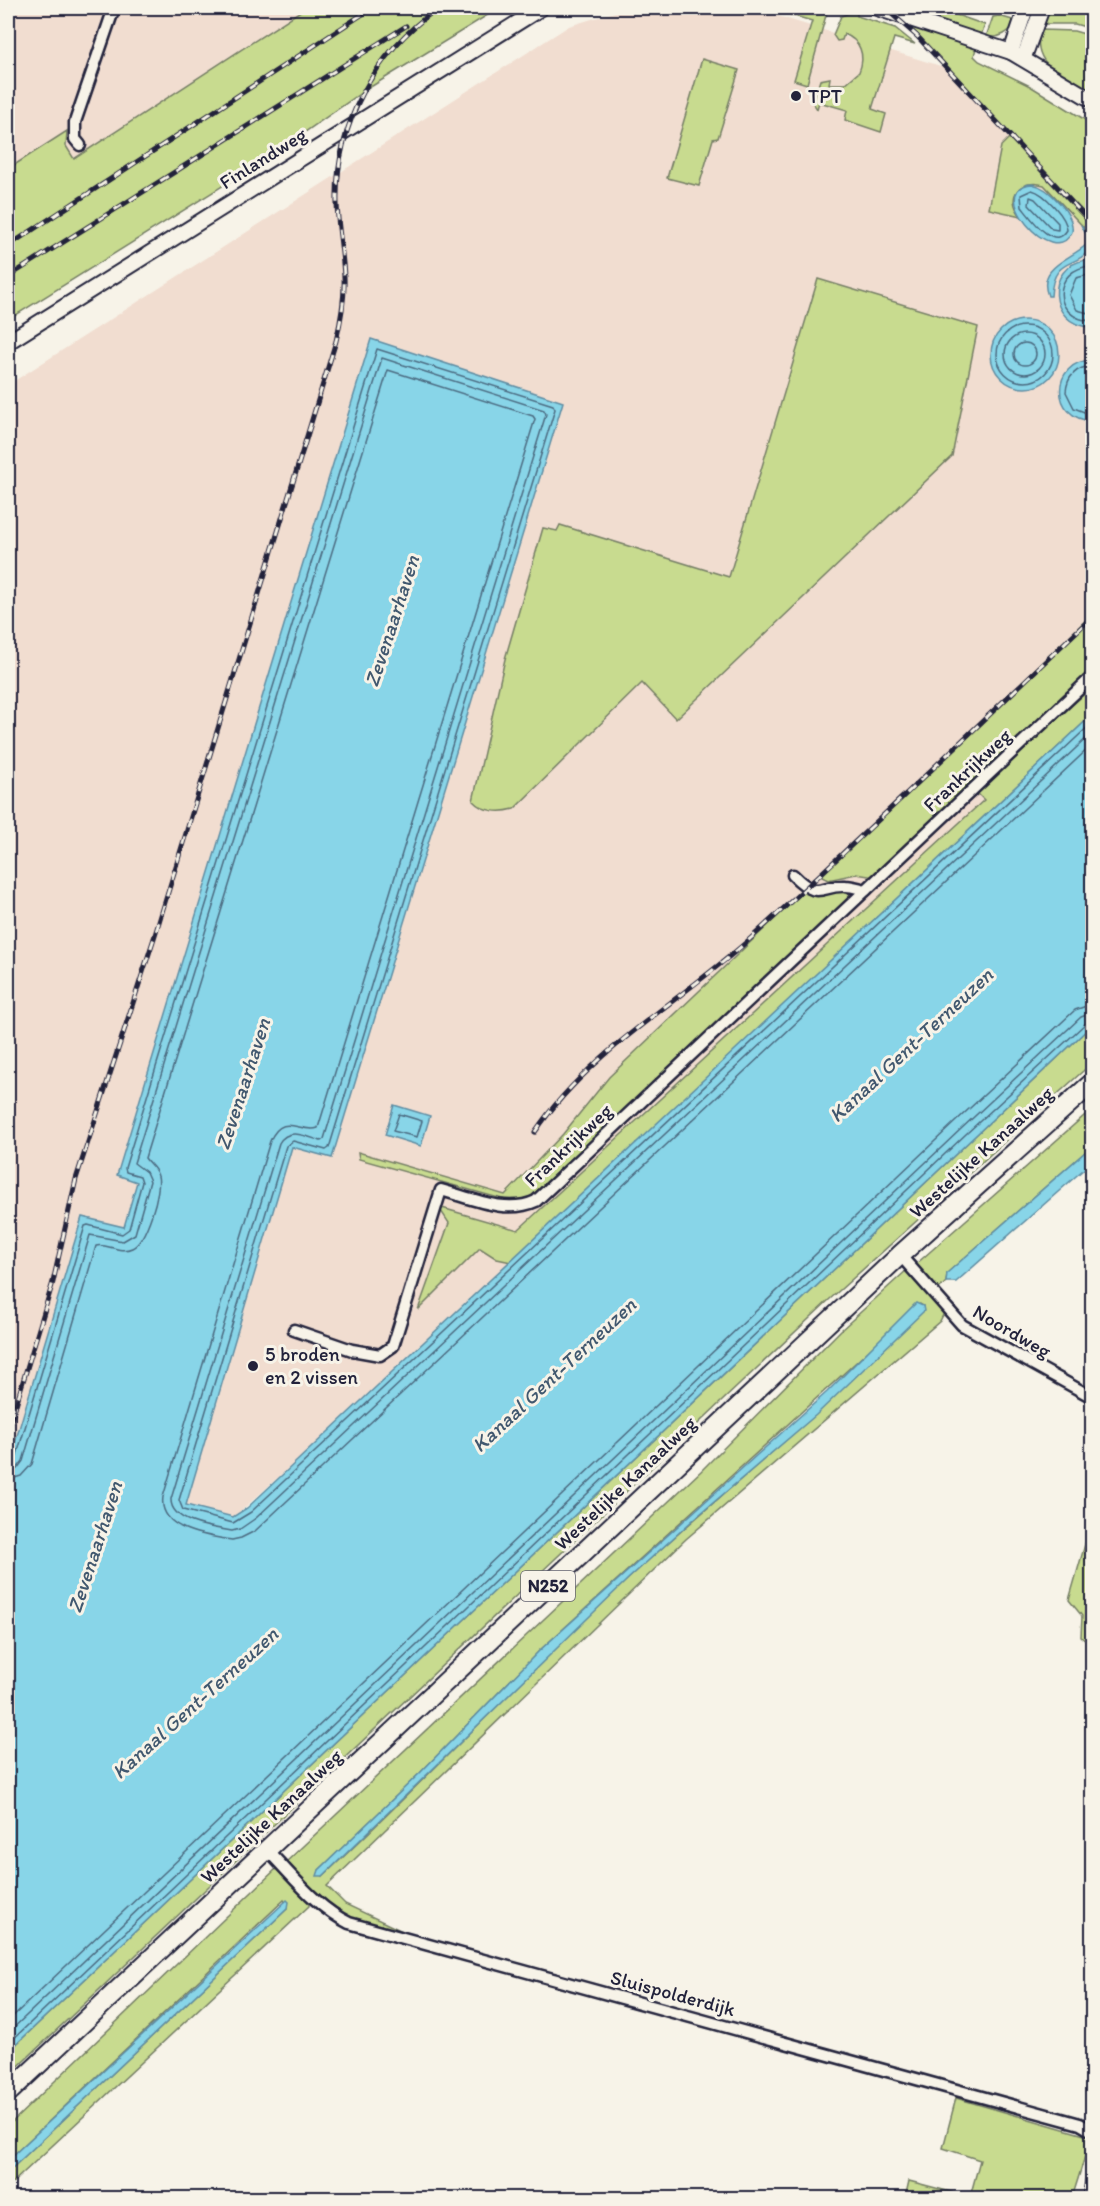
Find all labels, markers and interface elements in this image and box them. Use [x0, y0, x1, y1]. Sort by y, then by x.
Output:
place label: TPT [808, 84, 842, 108]
marker: TPT [789, 89, 803, 103]
street label: Finlandweg [215, 121, 312, 194]
water label: Zevenaarhaven [359, 551, 425, 690]
street label: Frankrijkweg [918, 723, 1016, 817]
water label: Kanaal Gent-Terneuzen [823, 962, 998, 1127]
water label: Zevenaarhaven [210, 1014, 276, 1153]
street label: Westelijke Kanaalweg [904, 1081, 1059, 1223]
street label: Frankrijkweg [519, 1098, 617, 1192]
water label: Kanaal Gent-Terneuzen [466, 1292, 641, 1457]
street label: Noordweg [969, 1299, 1056, 1363]
place label: 5 broden en 2 vissen [265, 1342, 358, 1389]
marker: 5 broden en 2 vissen [246, 1359, 260, 1373]
street label: Westelijke Kanaalweg [549, 1410, 702, 1555]
water label: Zevenaarhaven [62, 1477, 128, 1616]
road number: N252 [521, 1571, 575, 1601]
water label: Kanaal Gent-Terneuzen [106, 1621, 284, 1784]
street label: Westelijke Kanaalweg [195, 1743, 348, 1888]
street label: Sluispolderdijk [608, 1965, 739, 2021]

